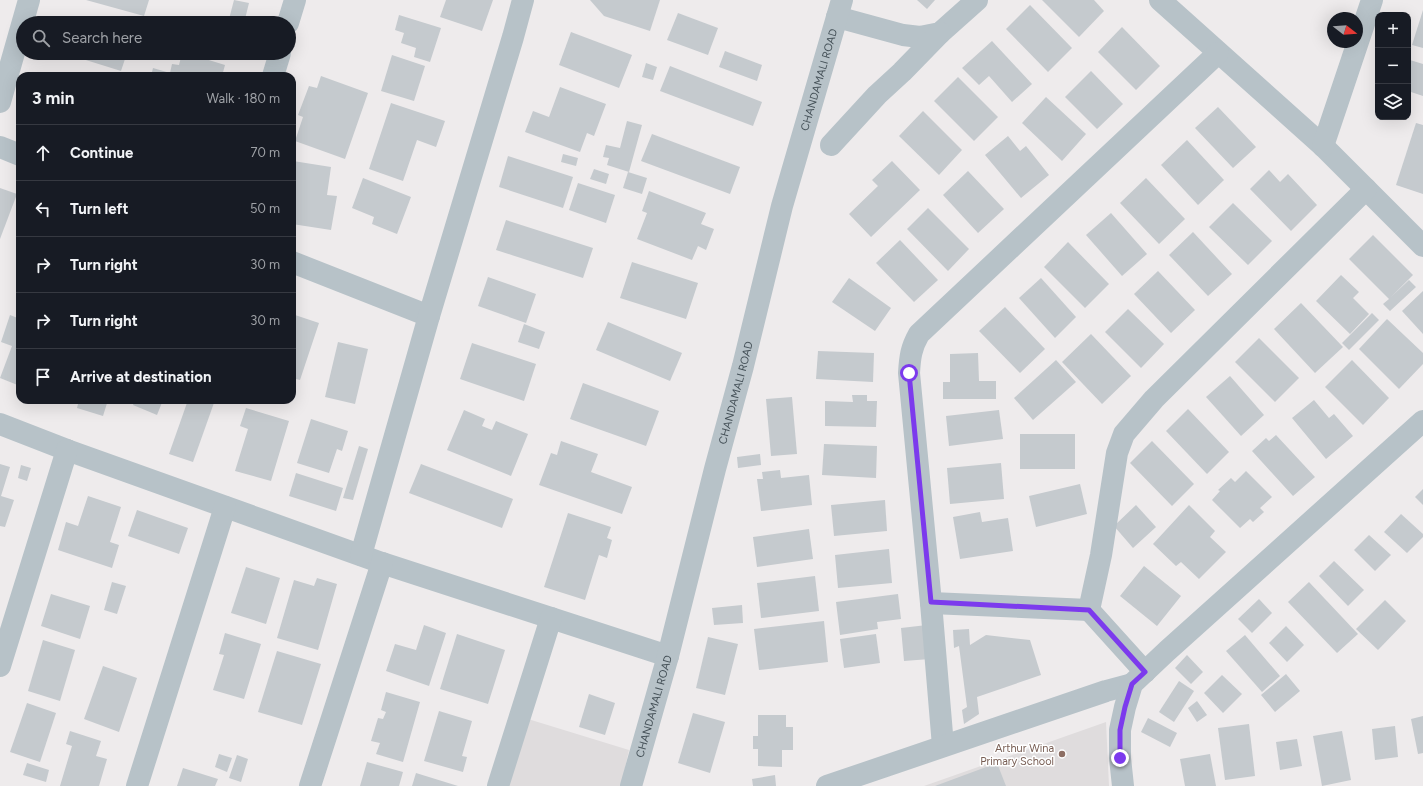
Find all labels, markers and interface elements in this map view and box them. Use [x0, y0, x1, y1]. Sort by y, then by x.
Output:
north arrow [1327, 12, 1363, 48]
map controls [1375, 12, 1411, 120]
button: + [1375, 12, 1411, 48]
search box [16, 16, 296, 60]
icon: search [30, 27, 52, 49]
street label: CHANDAMALI ROAD [798, 27, 840, 132]
text: Search here [62, 29, 142, 47]
button: − [1375, 48, 1411, 84]
button: layers [1375, 84, 1411, 120]
text: 3 min [32, 88, 74, 108]
text: Walk · 180 m [207, 91, 280, 106]
icon: ahead [32, 142, 54, 164]
text: Continue [70, 144, 133, 162]
text: 70 m [250, 145, 280, 160]
icon: left [32, 198, 54, 220]
text: Turn left [70, 200, 128, 218]
text: 50 m [250, 201, 280, 216]
icon: right [32, 254, 54, 276]
text: Turn right [70, 256, 138, 274]
text: 30 m [250, 257, 280, 272]
icon: right [32, 310, 54, 332]
text: Turn right [70, 312, 138, 330]
text: 30 m [250, 313, 280, 328]
street label: CHANDAMALI ROAD [716, 340, 756, 446]
route start [900, 364, 918, 382]
icon: arrive [32, 366, 54, 388]
text: Arrive at destination [70, 368, 211, 386]
street label: CHANDAMALI ROAD [633, 653, 675, 759]
place label: Arthur Wina Primary School [980, 742, 1054, 768]
marker: Arthur Wina Primary School [1057, 749, 1067, 759]
route end [1111, 749, 1129, 767]

